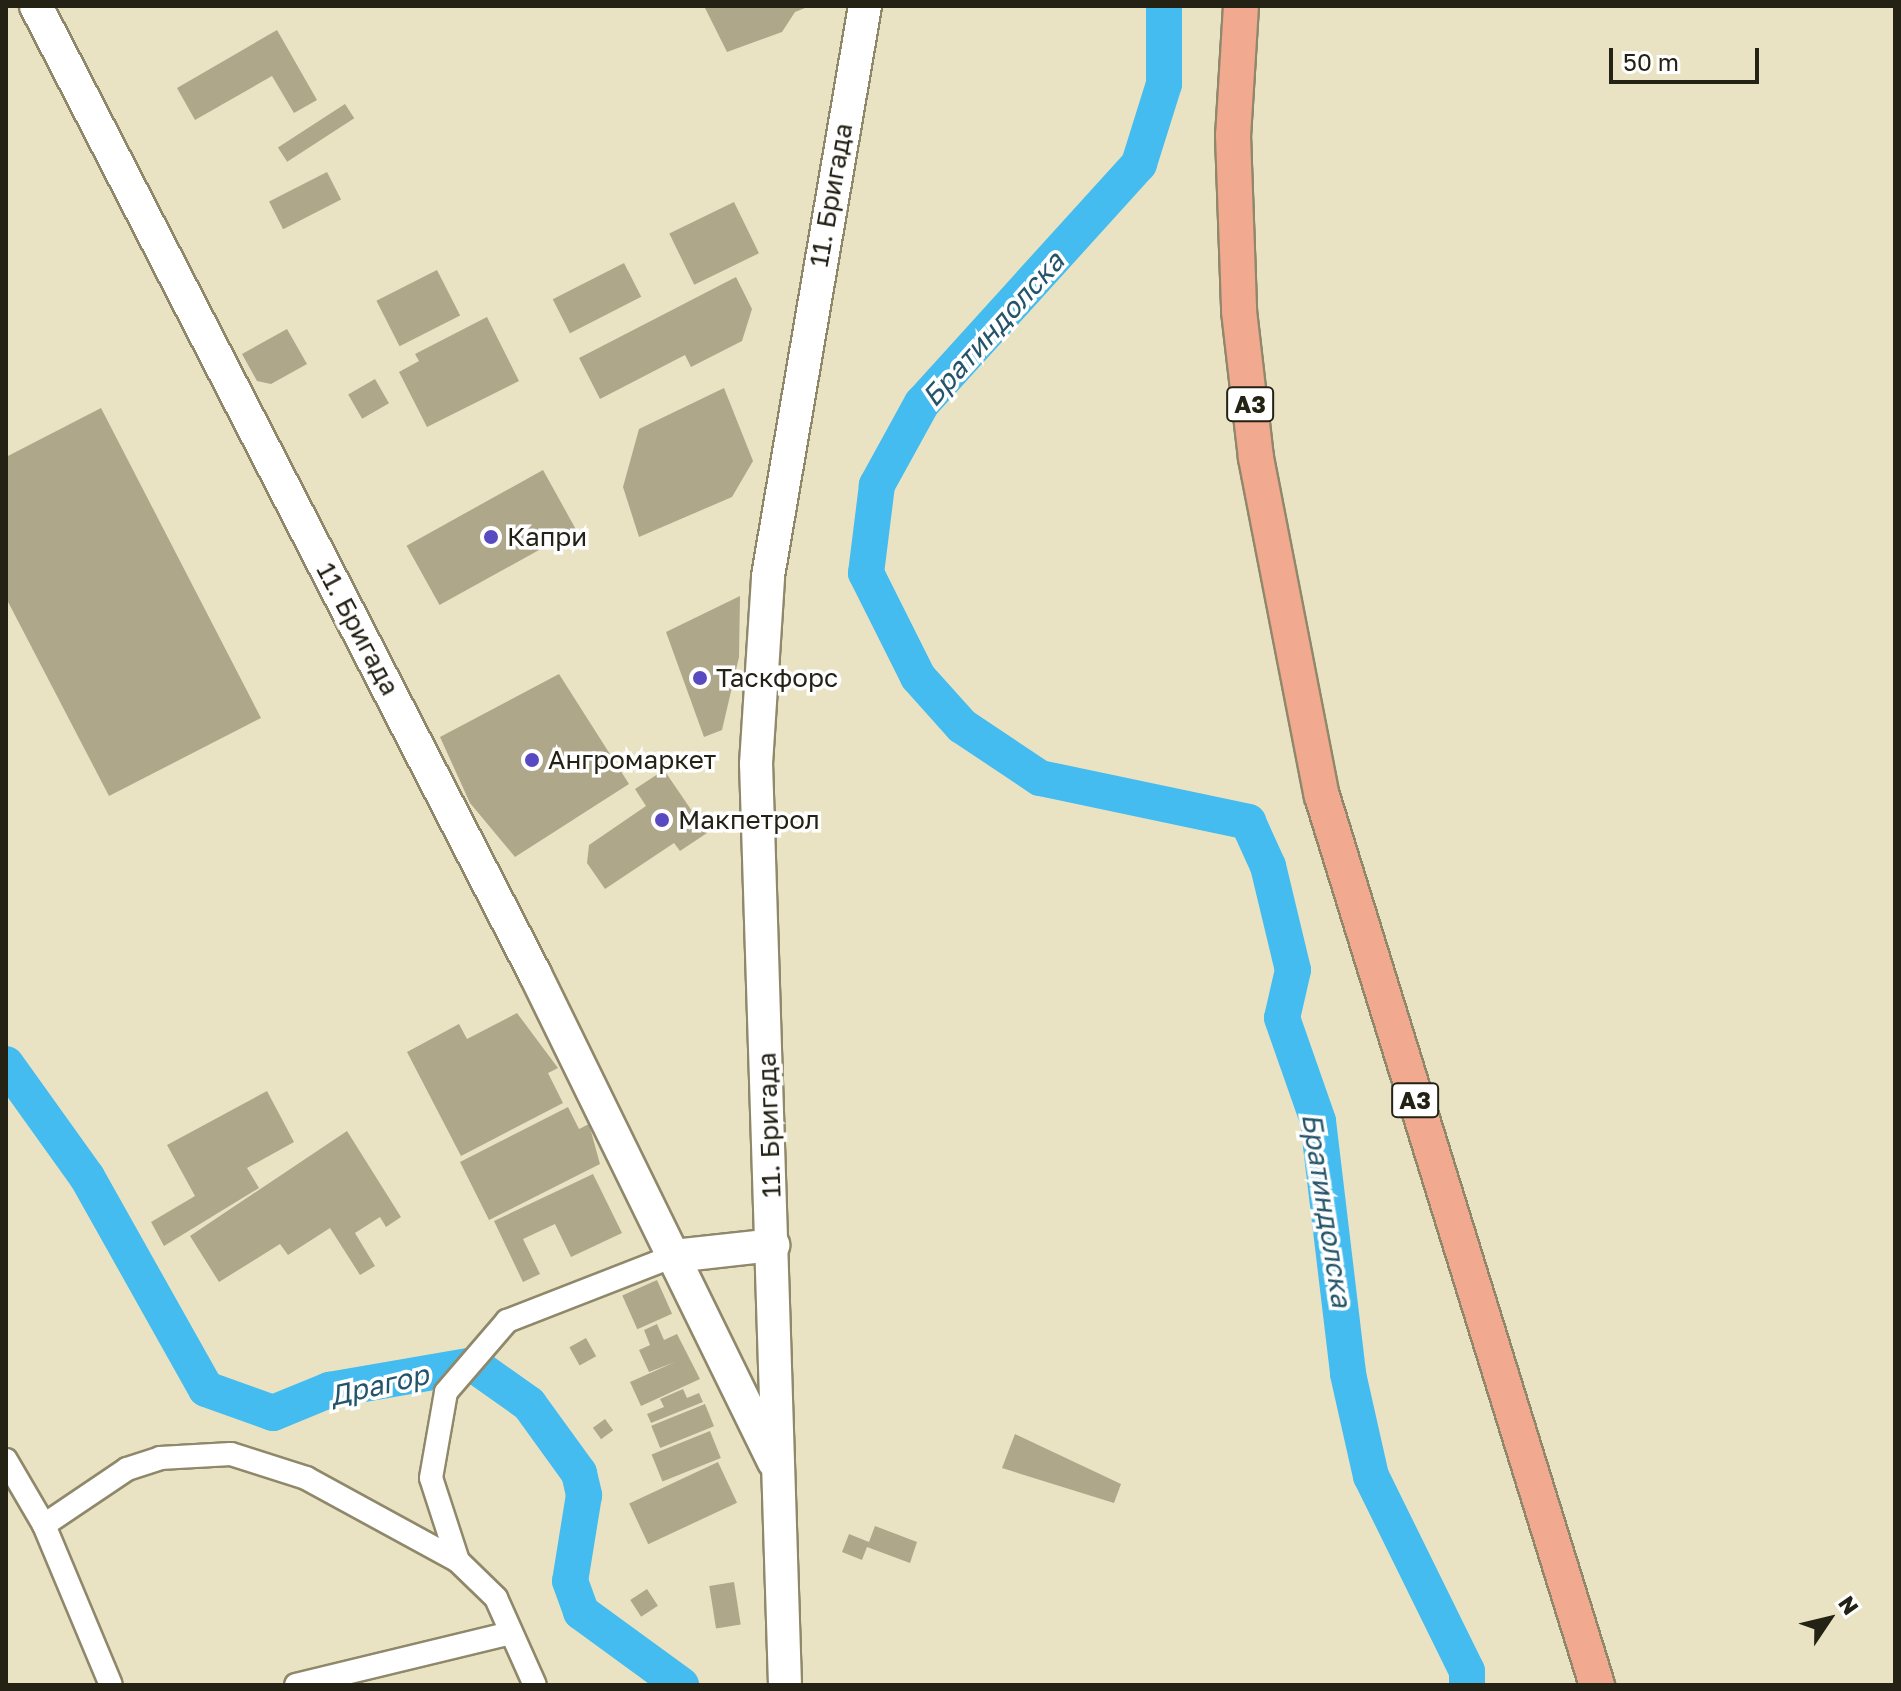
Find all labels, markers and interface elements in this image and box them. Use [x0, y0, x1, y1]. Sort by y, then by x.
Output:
scale bar [1613, 32, 1763, 82]
text: 50 m [1623, 47, 1679, 76]
street label: 11. Бригада [803, 121, 859, 269]
water label: Братиндолска [915, 245, 1071, 413]
road number: A3 [1226, 384, 1274, 424]
place label: Капри [507, 521, 587, 553]
marker: Капри [482, 528, 500, 546]
street label: 11. Бригада [310, 557, 406, 701]
place label: Таскфорс [716, 662, 838, 694]
marker: Таскфорс [691, 669, 709, 687]
place label: Ангромаркет [548, 744, 716, 776]
marker: Ангромаркет [523, 751, 541, 769]
place label: Макпетрол [678, 804, 820, 836]
marker: Макпетрол [653, 811, 671, 829]
street label: 11. Бригада [751, 1052, 787, 1198]
road number: A3 [1391, 1080, 1439, 1120]
water label: Братиндолска [1295, 1111, 1359, 1309]
water label: Драгор [326, 1357, 432, 1413]
north arrow [1789, 1579, 1869, 1659]
text: N [1833, 1590, 1865, 1620]

